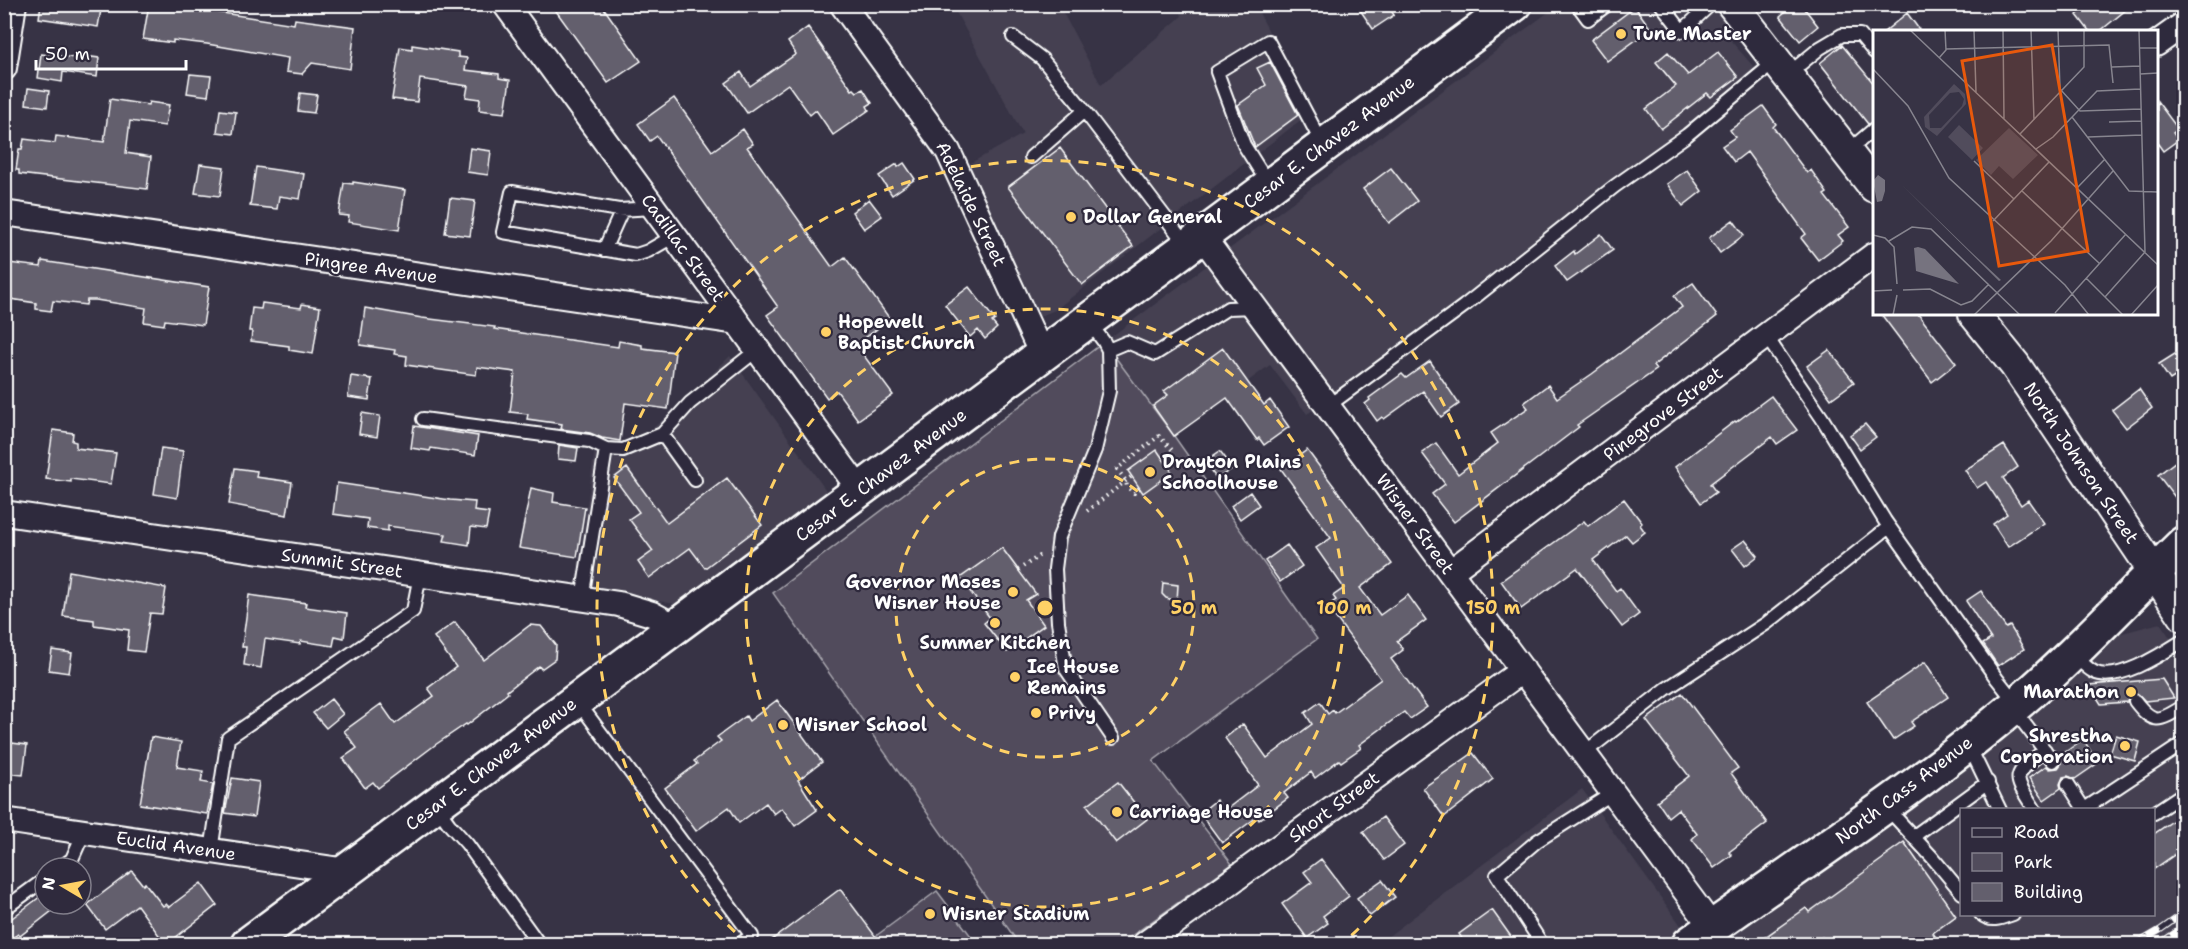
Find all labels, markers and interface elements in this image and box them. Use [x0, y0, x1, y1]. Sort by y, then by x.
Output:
place label: Tune Master [1633, 22, 1752, 46]
marker: Tune Master [1614, 27, 1628, 41]
inset map [1873, 30, 2158, 315]
scale bar [36, 33, 186, 71]
text: 50 m [45, 42, 90, 66]
street label: Cesar E. Chavez Avenue [1239, 70, 1419, 214]
street label: Adelaide Street [930, 138, 1012, 271]
street label: Cadillac Street [636, 189, 730, 307]
place label: Dollar General [1083, 205, 1222, 229]
marker: Dollar General [1064, 210, 1078, 224]
street label: Pingree Avenue [303, 247, 439, 289]
place label: Hopewell Baptist Church [838, 310, 975, 355]
marker: Hopewell Baptist Church [819, 325, 833, 339]
street label: Pinegrove Street [1598, 361, 1728, 467]
street label: North Johnson Street [2018, 378, 2144, 549]
street label: Cesar E. Chavez Avenue [791, 403, 971, 547]
place label: Drayton Plains Schoolhouse [1162, 450, 1301, 495]
marker: Drayton Plains Schoolhouse [1143, 465, 1157, 479]
street label: Wisner Street [1370, 469, 1460, 579]
street label: Summit Street [280, 543, 405, 583]
place label: Governor Moses Wisner House [845, 570, 1001, 615]
marker: Governor Moses Wisner House [1006, 585, 1020, 599]
text: 50 m [1171, 596, 1218, 620]
text: 100 m [1316, 596, 1372, 620]
text: 150 m [1466, 596, 1521, 620]
centre of rings [1035, 598, 1055, 618]
marker: Summer Kitchen [988, 616, 1002, 630]
place label: Summer Kitchen [920, 631, 1070, 655]
place label: Ice House Remains [1027, 655, 1119, 700]
marker: Ice House Remains [1008, 670, 1022, 684]
place label: Marathon [2023, 680, 2119, 704]
marker: Marathon [2124, 685, 2138, 699]
street label: Cesar E. Chavez Avenue [401, 692, 581, 836]
place label: Privy [1048, 701, 1096, 725]
marker: Privy [1029, 706, 1043, 720]
place label: Wisner School [795, 713, 927, 737]
marker: Wisner School [776, 718, 790, 732]
place label: Shrestha Corporation [2000, 724, 2114, 769]
street label: North Cass Avenue [1830, 730, 1978, 850]
marker: Shrestha Corporation [2118, 739, 2132, 753]
street label: Short Street [1284, 766, 1384, 848]
place label: Carriage House [1129, 800, 1274, 824]
marker: Carriage House [1110, 805, 1124, 819]
legend [1960, 808, 2155, 916]
text: Road [2014, 820, 2059, 844]
street label: Euclid Avenue [115, 826, 237, 866]
text: Park [2014, 850, 2053, 874]
north arrow [33, 856, 93, 916]
text: N [37, 875, 60, 892]
text: Building [2014, 880, 2083, 904]
place label: Wisner Stadium [942, 902, 1090, 926]
marker: Wisner Stadium [923, 907, 937, 921]

